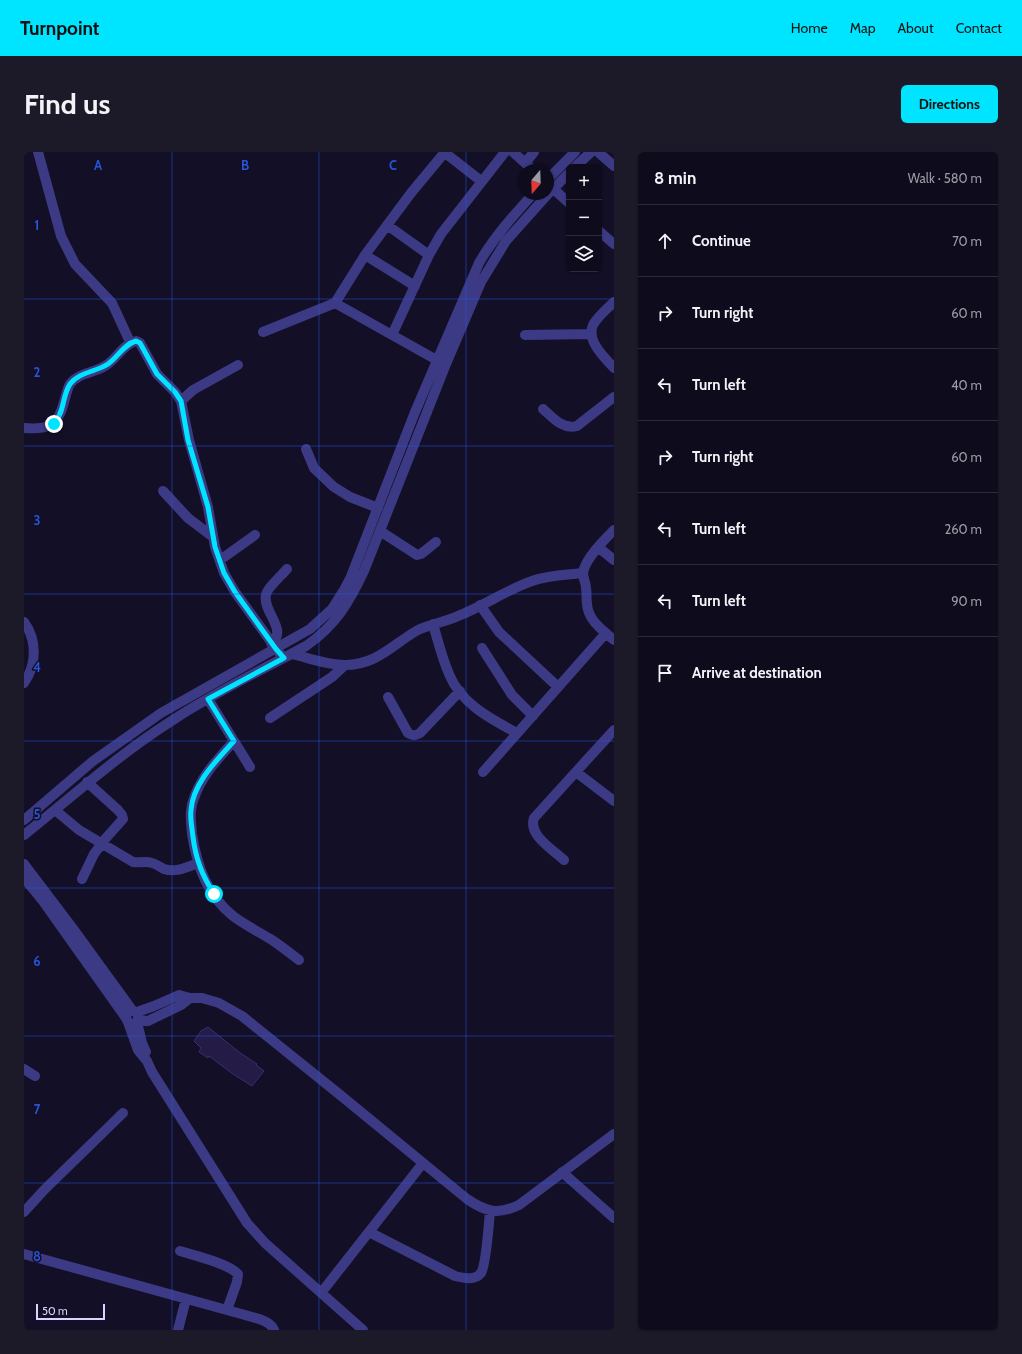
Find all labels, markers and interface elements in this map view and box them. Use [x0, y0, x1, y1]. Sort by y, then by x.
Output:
text: Turnpoint [20, 17, 99, 40]
text: Home [791, 19, 828, 37]
text: Map [850, 19, 875, 37]
text: About [897, 19, 934, 37]
text: Contact [956, 19, 1002, 37]
button: Directions [901, 85, 998, 123]
text: Find us [24, 87, 110, 121]
text: A [94, 157, 103, 173]
text: B [241, 157, 249, 173]
text: C [389, 157, 397, 173]
north arrow [518, 164, 554, 200]
map controls [566, 164, 602, 272]
button: + [566, 164, 602, 200]
text: 8 min [654, 168, 696, 188]
text: Walk · 580 m [908, 170, 982, 186]
button: − [566, 200, 602, 236]
text: 1 [35, 217, 39, 233]
icon: ahead [654, 230, 676, 252]
text: Continue [692, 232, 751, 250]
text: 70 m [952, 233, 982, 249]
button: layers [566, 236, 602, 272]
icon: right [654, 302, 676, 324]
text: Turn right [692, 304, 753, 322]
text: 60 m [951, 305, 982, 321]
text: 2 [34, 364, 41, 380]
icon: left [654, 374, 676, 396]
text: Turn left [692, 376, 746, 394]
text: 40 m [951, 377, 982, 393]
route end [45, 415, 63, 433]
icon: right [654, 446, 676, 468]
text: Turn right [692, 448, 753, 466]
text: 60 m [951, 449, 982, 465]
text: 3 [33, 512, 41, 528]
icon: left [654, 518, 676, 540]
text: Turn left [692, 520, 746, 538]
text: 260 m [944, 521, 982, 537]
icon: left [654, 590, 676, 612]
text: Turn left [692, 592, 746, 610]
text: 90 m [951, 593, 982, 609]
text: 4 [33, 659, 41, 675]
icon: arrive [654, 662, 676, 684]
text: Arrive at destination [692, 664, 822, 682]
text: 5 [34, 806, 41, 822]
route start [205, 885, 223, 903]
text: 6 [33, 953, 41, 969]
text: 7 [34, 1101, 41, 1117]
text: 8 [33, 1248, 41, 1264]
scale bar [36, 1302, 105, 1321]
text: 50 m [42, 1304, 68, 1318]

